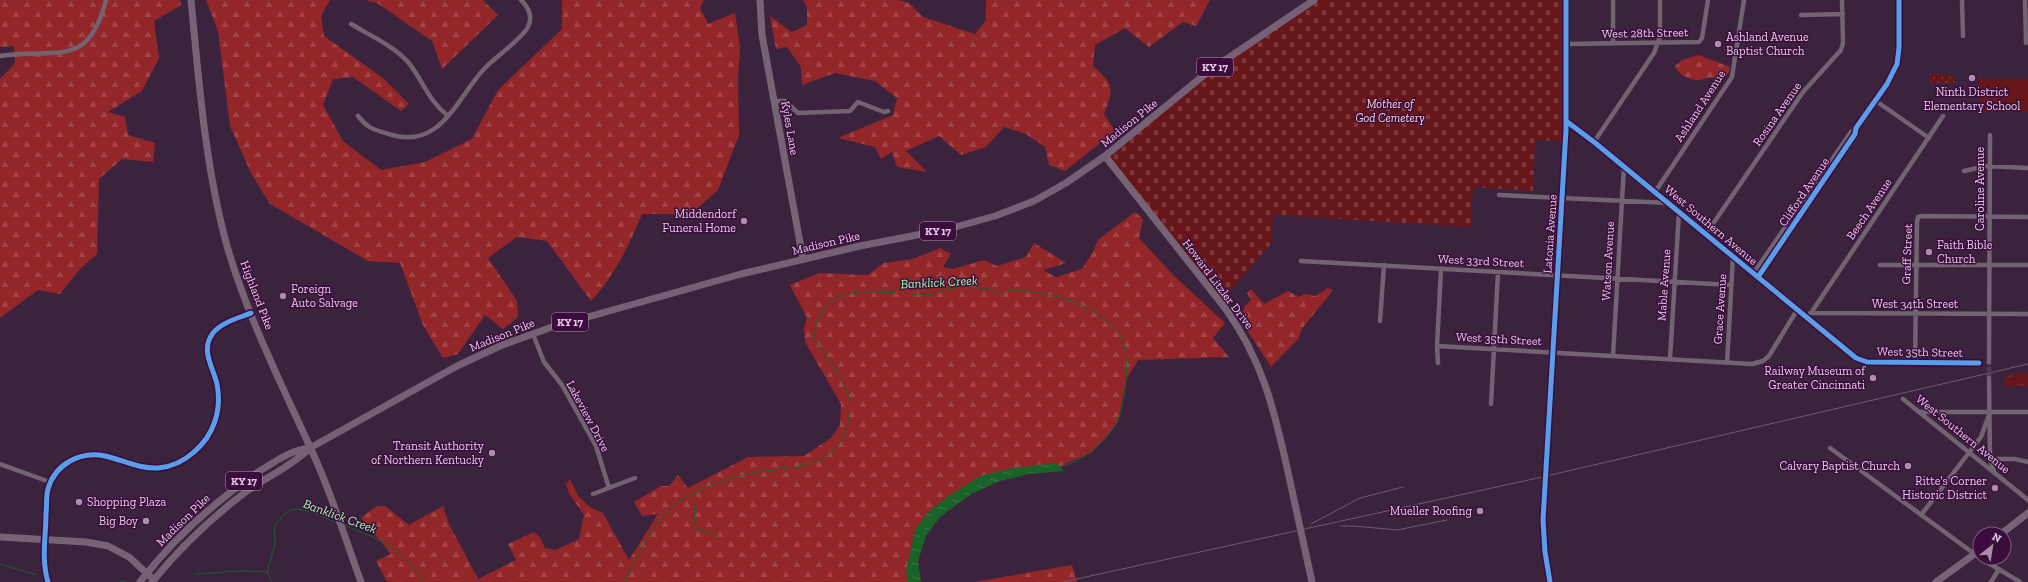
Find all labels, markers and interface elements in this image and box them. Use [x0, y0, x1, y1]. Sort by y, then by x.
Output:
street label: West 28th Street [1602, 25, 1689, 41]
place label: Ashland Avenue Baptist Church [1726, 30, 1809, 58]
marker: Ashland Avenue Baptist Church [1713, 39, 1723, 49]
road number: KY 17 [1197, 58, 1233, 76]
street label: Ashland Avenue [1672, 67, 1729, 144]
marker: Ninth District Elementary School [1967, 73, 1977, 83]
street label: Rosina Avenue [1750, 79, 1804, 149]
place label: Ninth District Elementary School [1924, 85, 2020, 113]
street label: Madison Pike [1098, 96, 1161, 150]
park label: Mother of God Cemetery [1355, 97, 1425, 125]
street label: Kyles Lane [778, 100, 802, 157]
street label: Caroline Avenue [1973, 147, 1987, 231]
street label: Clifford Avenue [1776, 155, 1832, 229]
street label: Beech Avenue [1843, 175, 1895, 242]
street label: West Southern Avenue [1662, 182, 1761, 268]
street label: Latonia Avenue [1540, 194, 1560, 274]
place label: Middendorf Funeral Home [662, 207, 737, 235]
marker: Middendorf Funeral Home [739, 216, 749, 226]
street label: Watson Avenue [1599, 221, 1617, 301]
road number: KY 17 [920, 222, 956, 240]
street label: Graff Street [1899, 223, 1915, 285]
street label: Madison Pike [791, 228, 862, 258]
street label: Howard Litzler Drive [1180, 236, 1257, 332]
place label: Faith Bible Church [1937, 238, 1993, 266]
marker: Faith Bible Church [1924, 247, 1934, 257]
street label: Mable Avenue [1655, 248, 1674, 321]
street label: West 33rd Street [1437, 252, 1525, 270]
street label: Highland Pike [237, 258, 277, 332]
water label: Banklick Creek [900, 272, 978, 292]
street label: Grace Avenue [1711, 273, 1729, 345]
place label: Foreign Auto Salvage [291, 282, 358, 310]
marker: Foreign Auto Salvage [278, 291, 288, 301]
street label: West 34th Street [1872, 297, 1959, 311]
road number: KY 17 [552, 313, 588, 331]
street label: Madison Pike [467, 315, 537, 354]
street label: West 35th Street [1456, 330, 1543, 348]
street label: West 35th Street [1877, 344, 1964, 360]
place label: Railway Museum of Greater Cincinnati [1764, 364, 1866, 392]
marker: Railway Museum of Greater Cincinnati [1868, 373, 1878, 383]
street label: Lakeview Drive [563, 378, 613, 454]
street label: West Southern Avenue [1913, 392, 2013, 477]
place label: Transit Authority of Northern Kentucky [371, 439, 485, 467]
marker: Transit Authority of Northern Kentucky [487, 448, 497, 458]
place label: Calvary Baptist Church [1780, 459, 1900, 473]
marker: Calvary Baptist Church [1903, 461, 1913, 471]
road number: KY 17 [226, 472, 262, 490]
place label: Ritte's Corner Historic District [1902, 474, 1988, 502]
marker: Ritte's Corner Historic District [1990, 483, 2000, 493]
street label: Madison Pike [153, 491, 213, 549]
place label: Shopping Plaza [87, 495, 166, 509]
water label: Banklick Creek [301, 496, 379, 536]
marker: Shopping Plaza [74, 497, 84, 507]
place label: Mueller Roofing [1390, 504, 1472, 518]
marker: Mueller Roofing [1475, 506, 1485, 516]
place label: Big Boy [99, 514, 139, 528]
marker: Big Boy [141, 516, 151, 526]
north arrow [1972, 526, 2012, 566]
text: N [1990, 530, 2004, 546]

